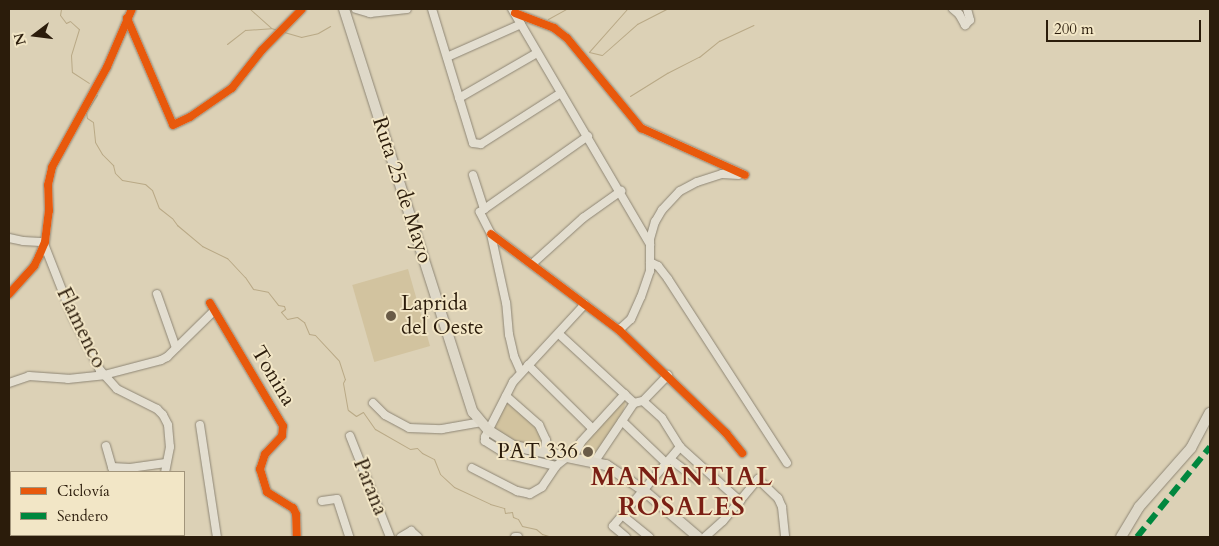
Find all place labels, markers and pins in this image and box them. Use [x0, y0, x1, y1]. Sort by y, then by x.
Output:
place label: Laprida del Oeste [401, 291, 484, 341]
marker: Laprida del Oeste [385, 310, 397, 322]
place label: PAT 336 [497, 439, 578, 465]
marker: PAT 336 [582, 446, 594, 458]

